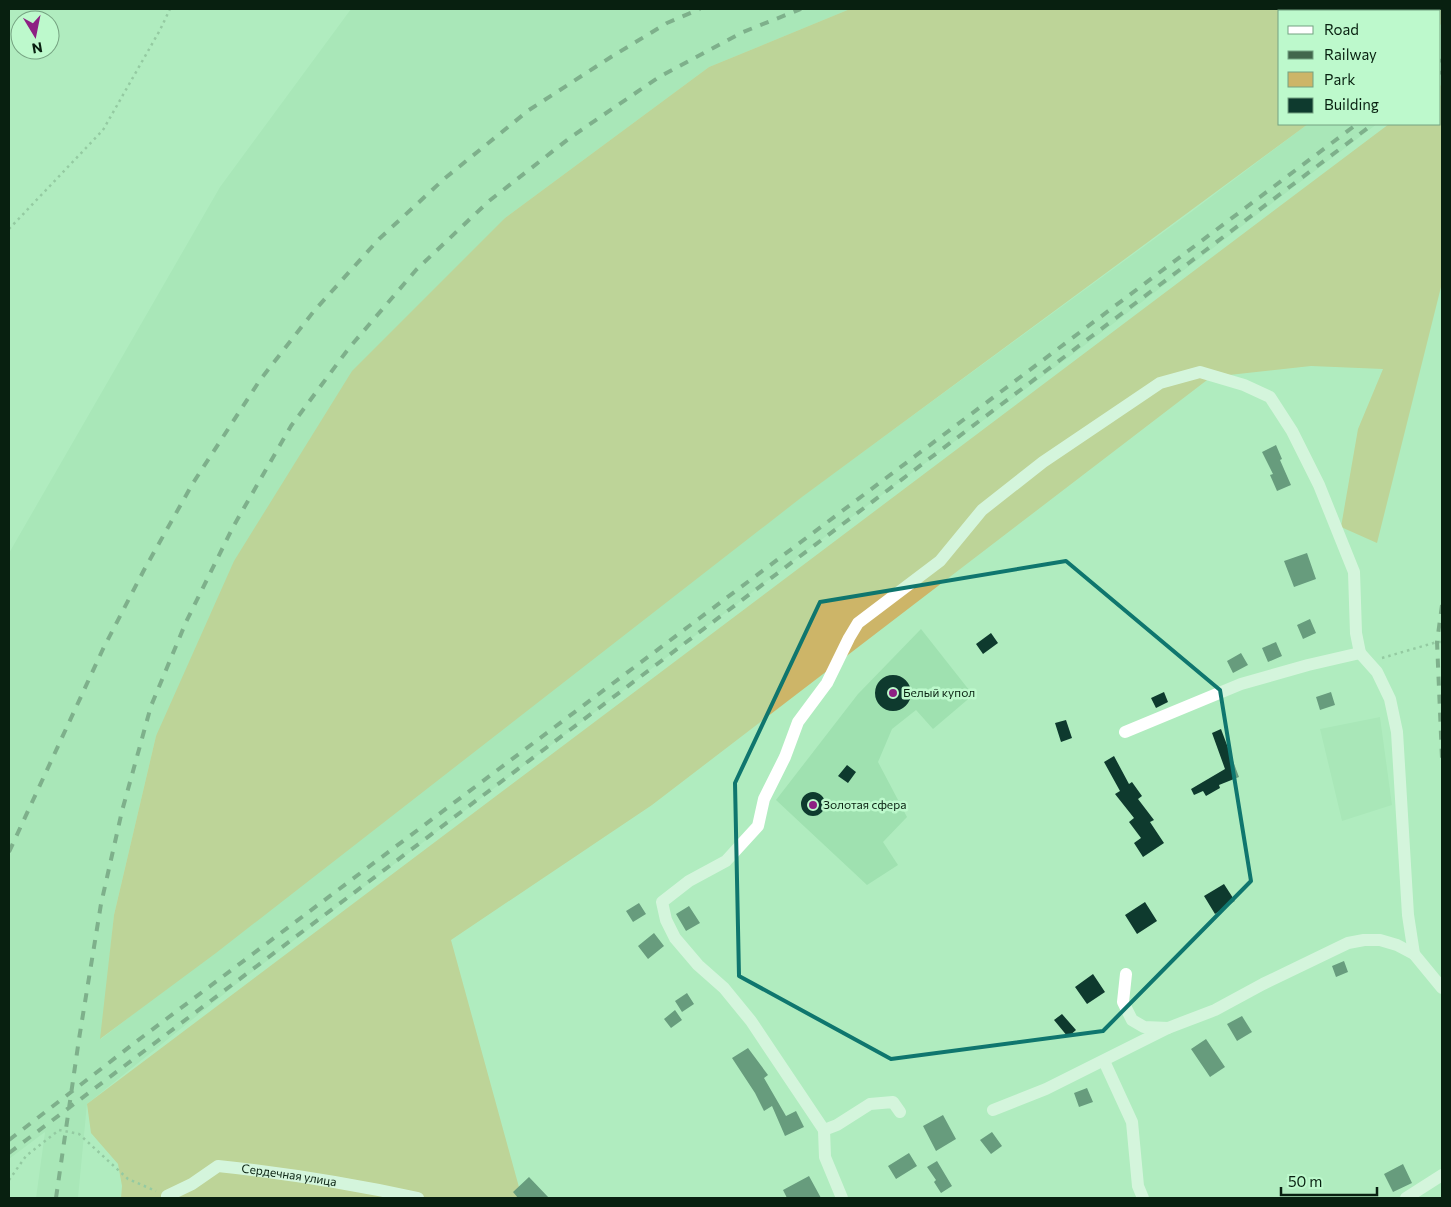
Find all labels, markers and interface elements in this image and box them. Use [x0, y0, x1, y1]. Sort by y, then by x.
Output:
north arrow [10, 10, 60, 60]
legend [1278, 10, 1441, 125]
text: Road [1324, 20, 1359, 38]
text: N [31, 39, 44, 58]
text: Railway [1324, 45, 1377, 63]
text: Park [1324, 70, 1355, 88]
text: Building [1324, 95, 1379, 113]
place label: Белый купол [903, 685, 975, 699]
marker: Белый купол [887, 687, 899, 699]
place label: Золотая сфера [823, 797, 906, 811]
marker: Золотая сфера [807, 799, 819, 811]
street label: Сердечная улица [241, 1161, 338, 1188]
scale bar [1281, 1164, 1377, 1196]
text: 50 m [1288, 1172, 1322, 1190]

